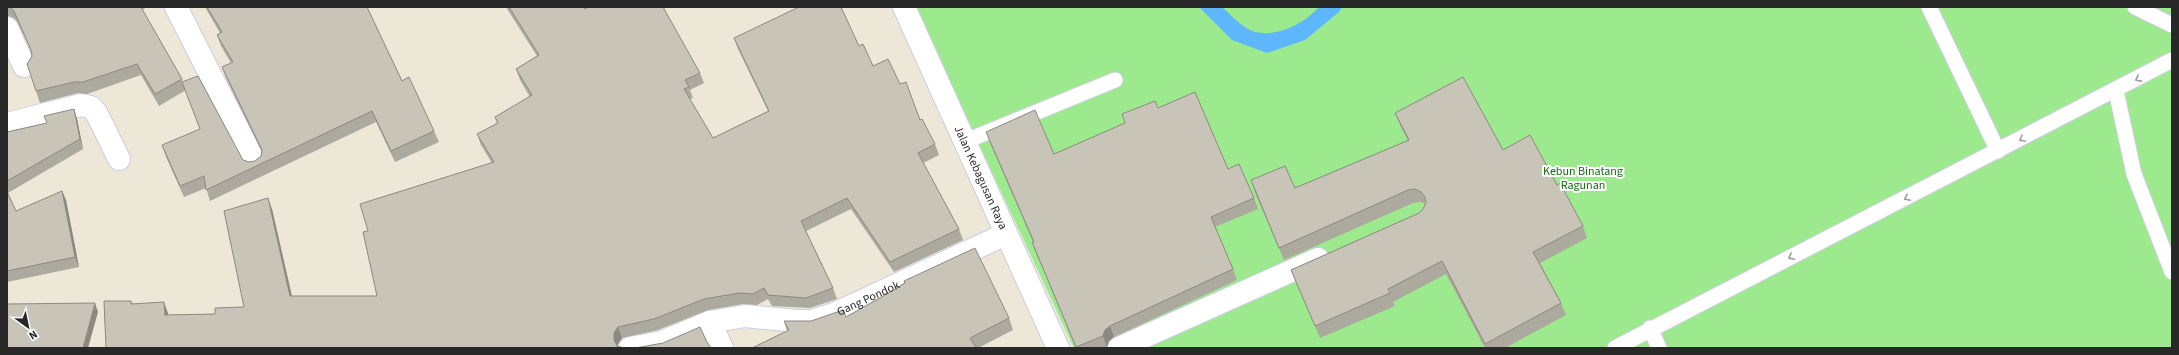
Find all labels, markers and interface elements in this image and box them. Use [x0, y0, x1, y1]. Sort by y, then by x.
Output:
one-way arrow [2135, 74, 2142, 81]
street label: Jalan Kebagusan Raya [950, 123, 1012, 232]
one-way arrow [2019, 134, 2027, 141]
park label: Kebun Binatang Ragunan [1543, 163, 1623, 194]
one-way arrow [1903, 193, 1911, 201]
one-way arrow [1788, 252, 1795, 260]
street label: Gang Pondok [834, 276, 902, 320]
north arrow [8, 307, 48, 347]
text: N [26, 327, 40, 343]

